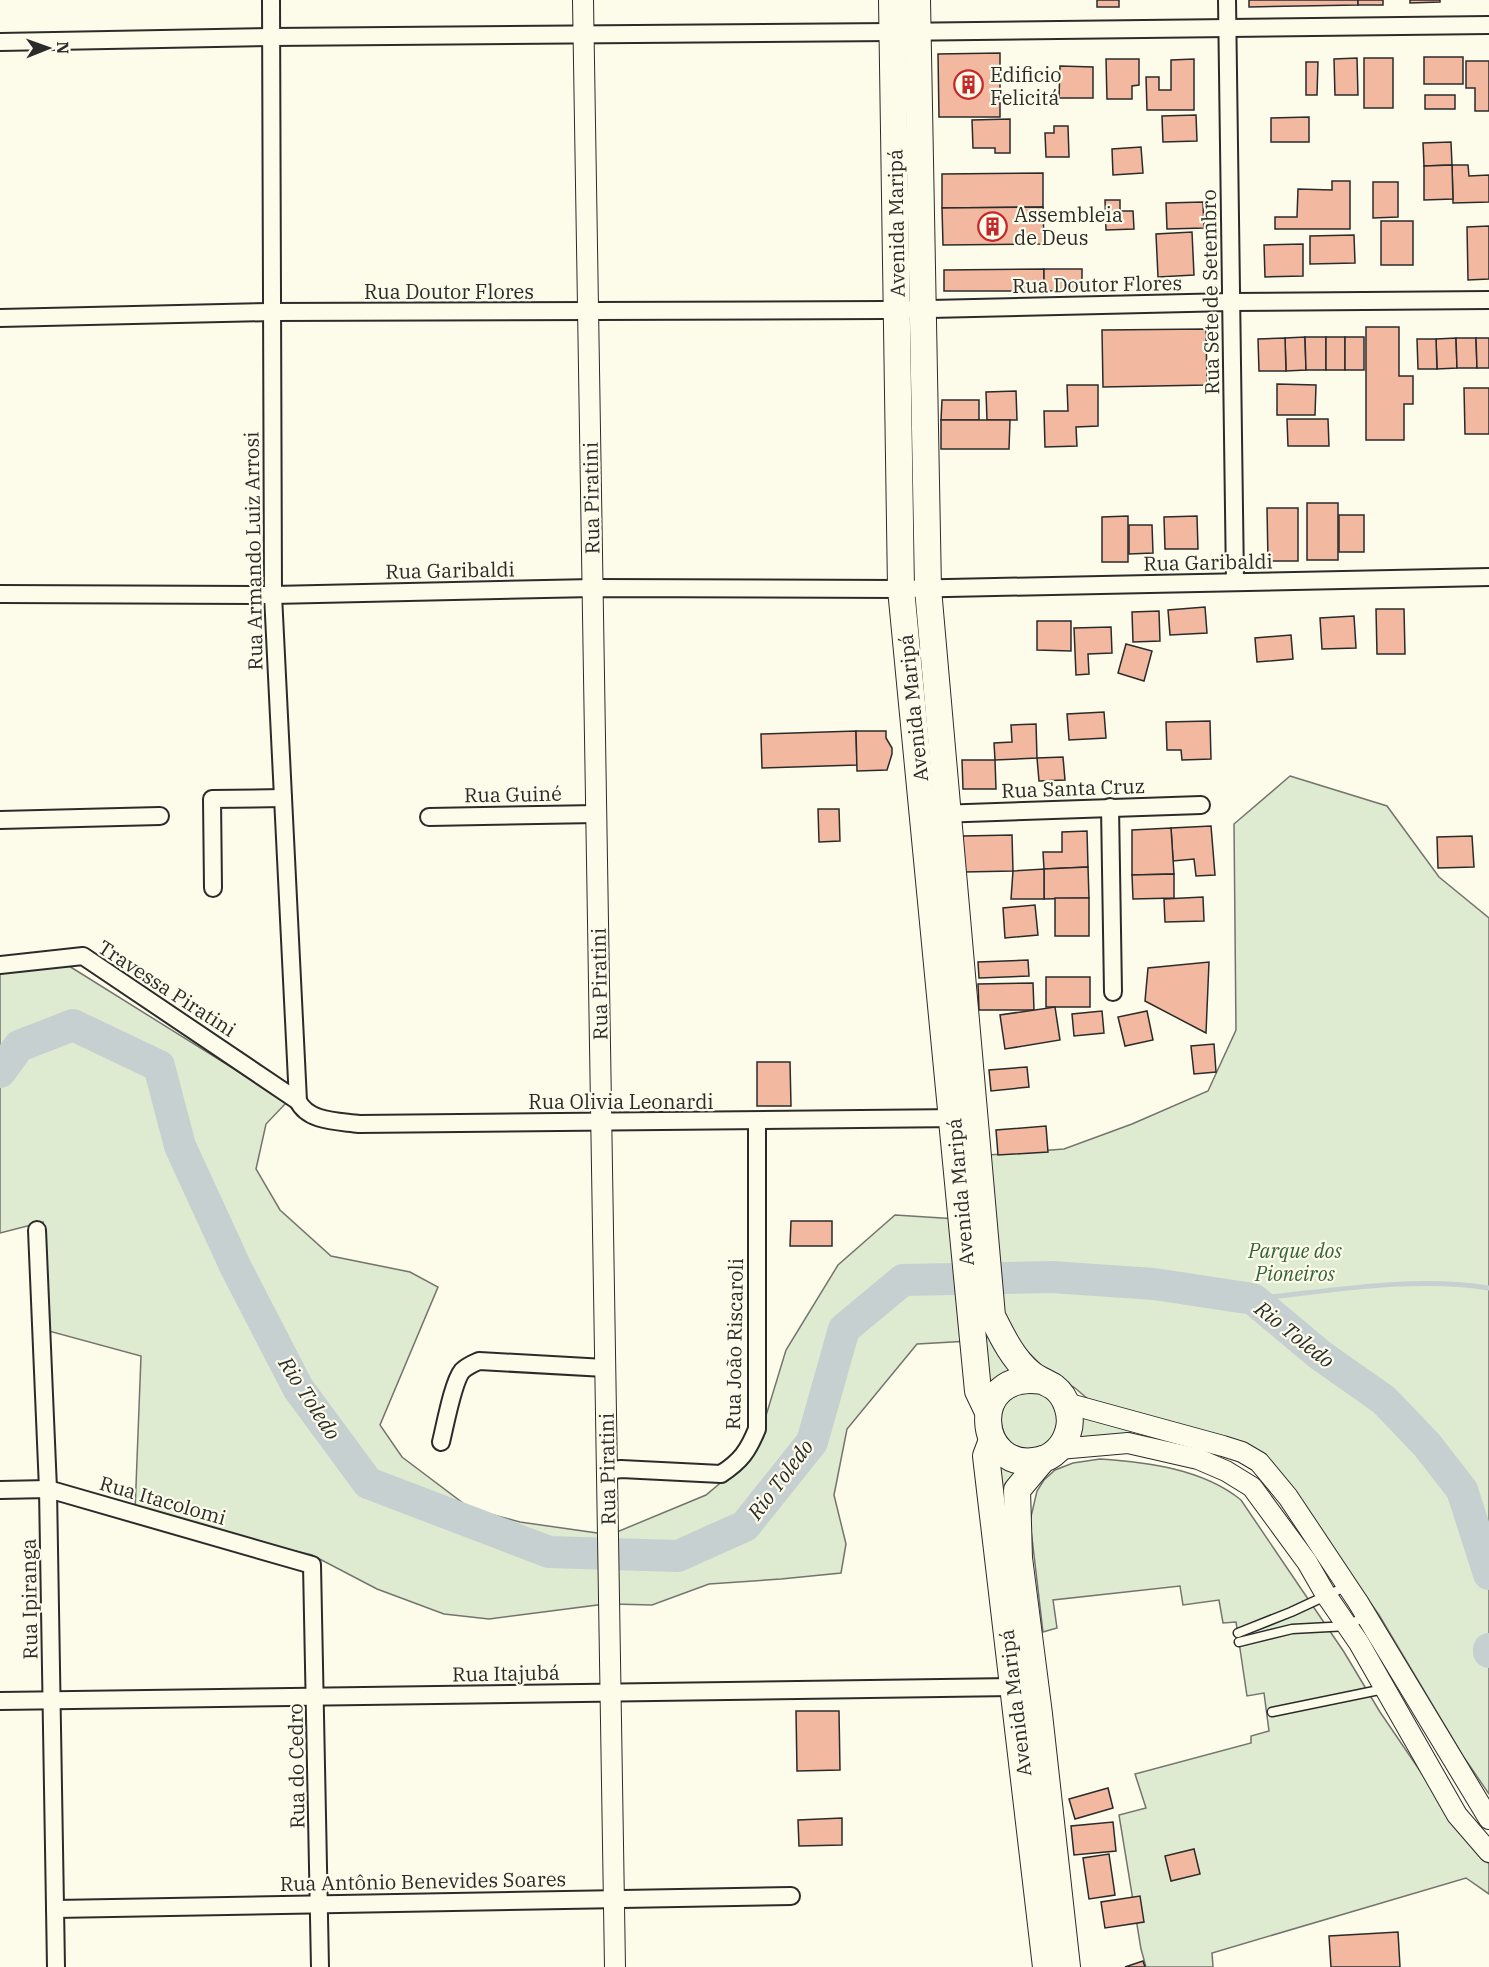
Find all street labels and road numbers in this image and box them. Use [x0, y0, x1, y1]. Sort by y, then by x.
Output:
street label: Avenida Maripá [881, 149, 911, 297]
street label: Rua Sete de Setembro [1195, 189, 1225, 395]
street label: Rua Doutor Flores [1012, 269, 1182, 299]
street label: Rua Doutor Flores [364, 278, 534, 305]
street label: Rua Armando Luiz Arrosi [237, 431, 269, 671]
street label: Rua Piratini [577, 442, 605, 554]
street label: Rua Garibaldi [1143, 547, 1273, 577]
street label: Rua Garibaldi [385, 555, 515, 585]
street label: Avenida Maripá [892, 633, 934, 783]
street label: Rua Santa Cruz [1001, 772, 1145, 804]
street label: Rua Guiné [464, 780, 562, 808]
street label: Rua Piratini [585, 928, 613, 1040]
street label: Travessa Piratini [93, 933, 241, 1043]
street label: Rua Olivia Leonardi [528, 1088, 714, 1115]
street label: Avenida Maripá [940, 1117, 980, 1267]
street label: Rua João Riscaroli [719, 1258, 749, 1430]
street label: Rua Piratini [593, 1413, 621, 1525]
street label: Rua Itacolomi [97, 1469, 229, 1531]
street label: Rua Ipiranga [14, 1538, 44, 1660]
street label: Avenida Maripá [993, 1628, 1037, 1778]
street label: Rua Itajubá [452, 1659, 560, 1687]
street label: Rua do Cedro [281, 1703, 311, 1829]
street label: Rua Antônio Benevides Soares [280, 1865, 566, 1897]

